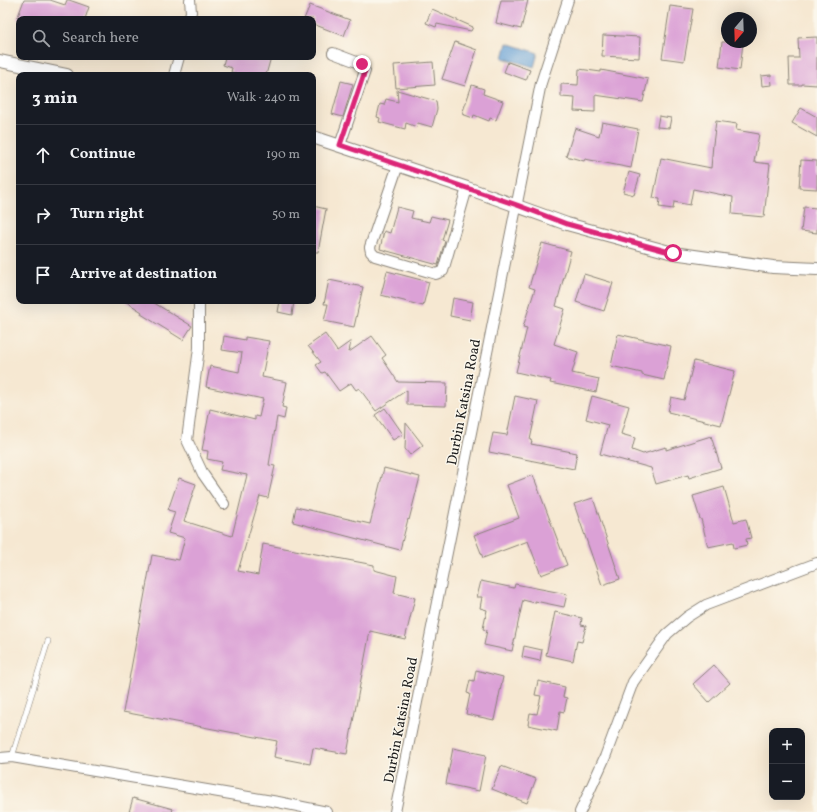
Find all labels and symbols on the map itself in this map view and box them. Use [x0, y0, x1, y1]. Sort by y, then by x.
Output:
north arrow [721, 12, 757, 48]
route end [353, 55, 371, 73]
route start [664, 244, 682, 262]
street label: Durbin Katsina Road [443, 337, 486, 467]
street label: Durbin Katsina Road [380, 655, 423, 785]

